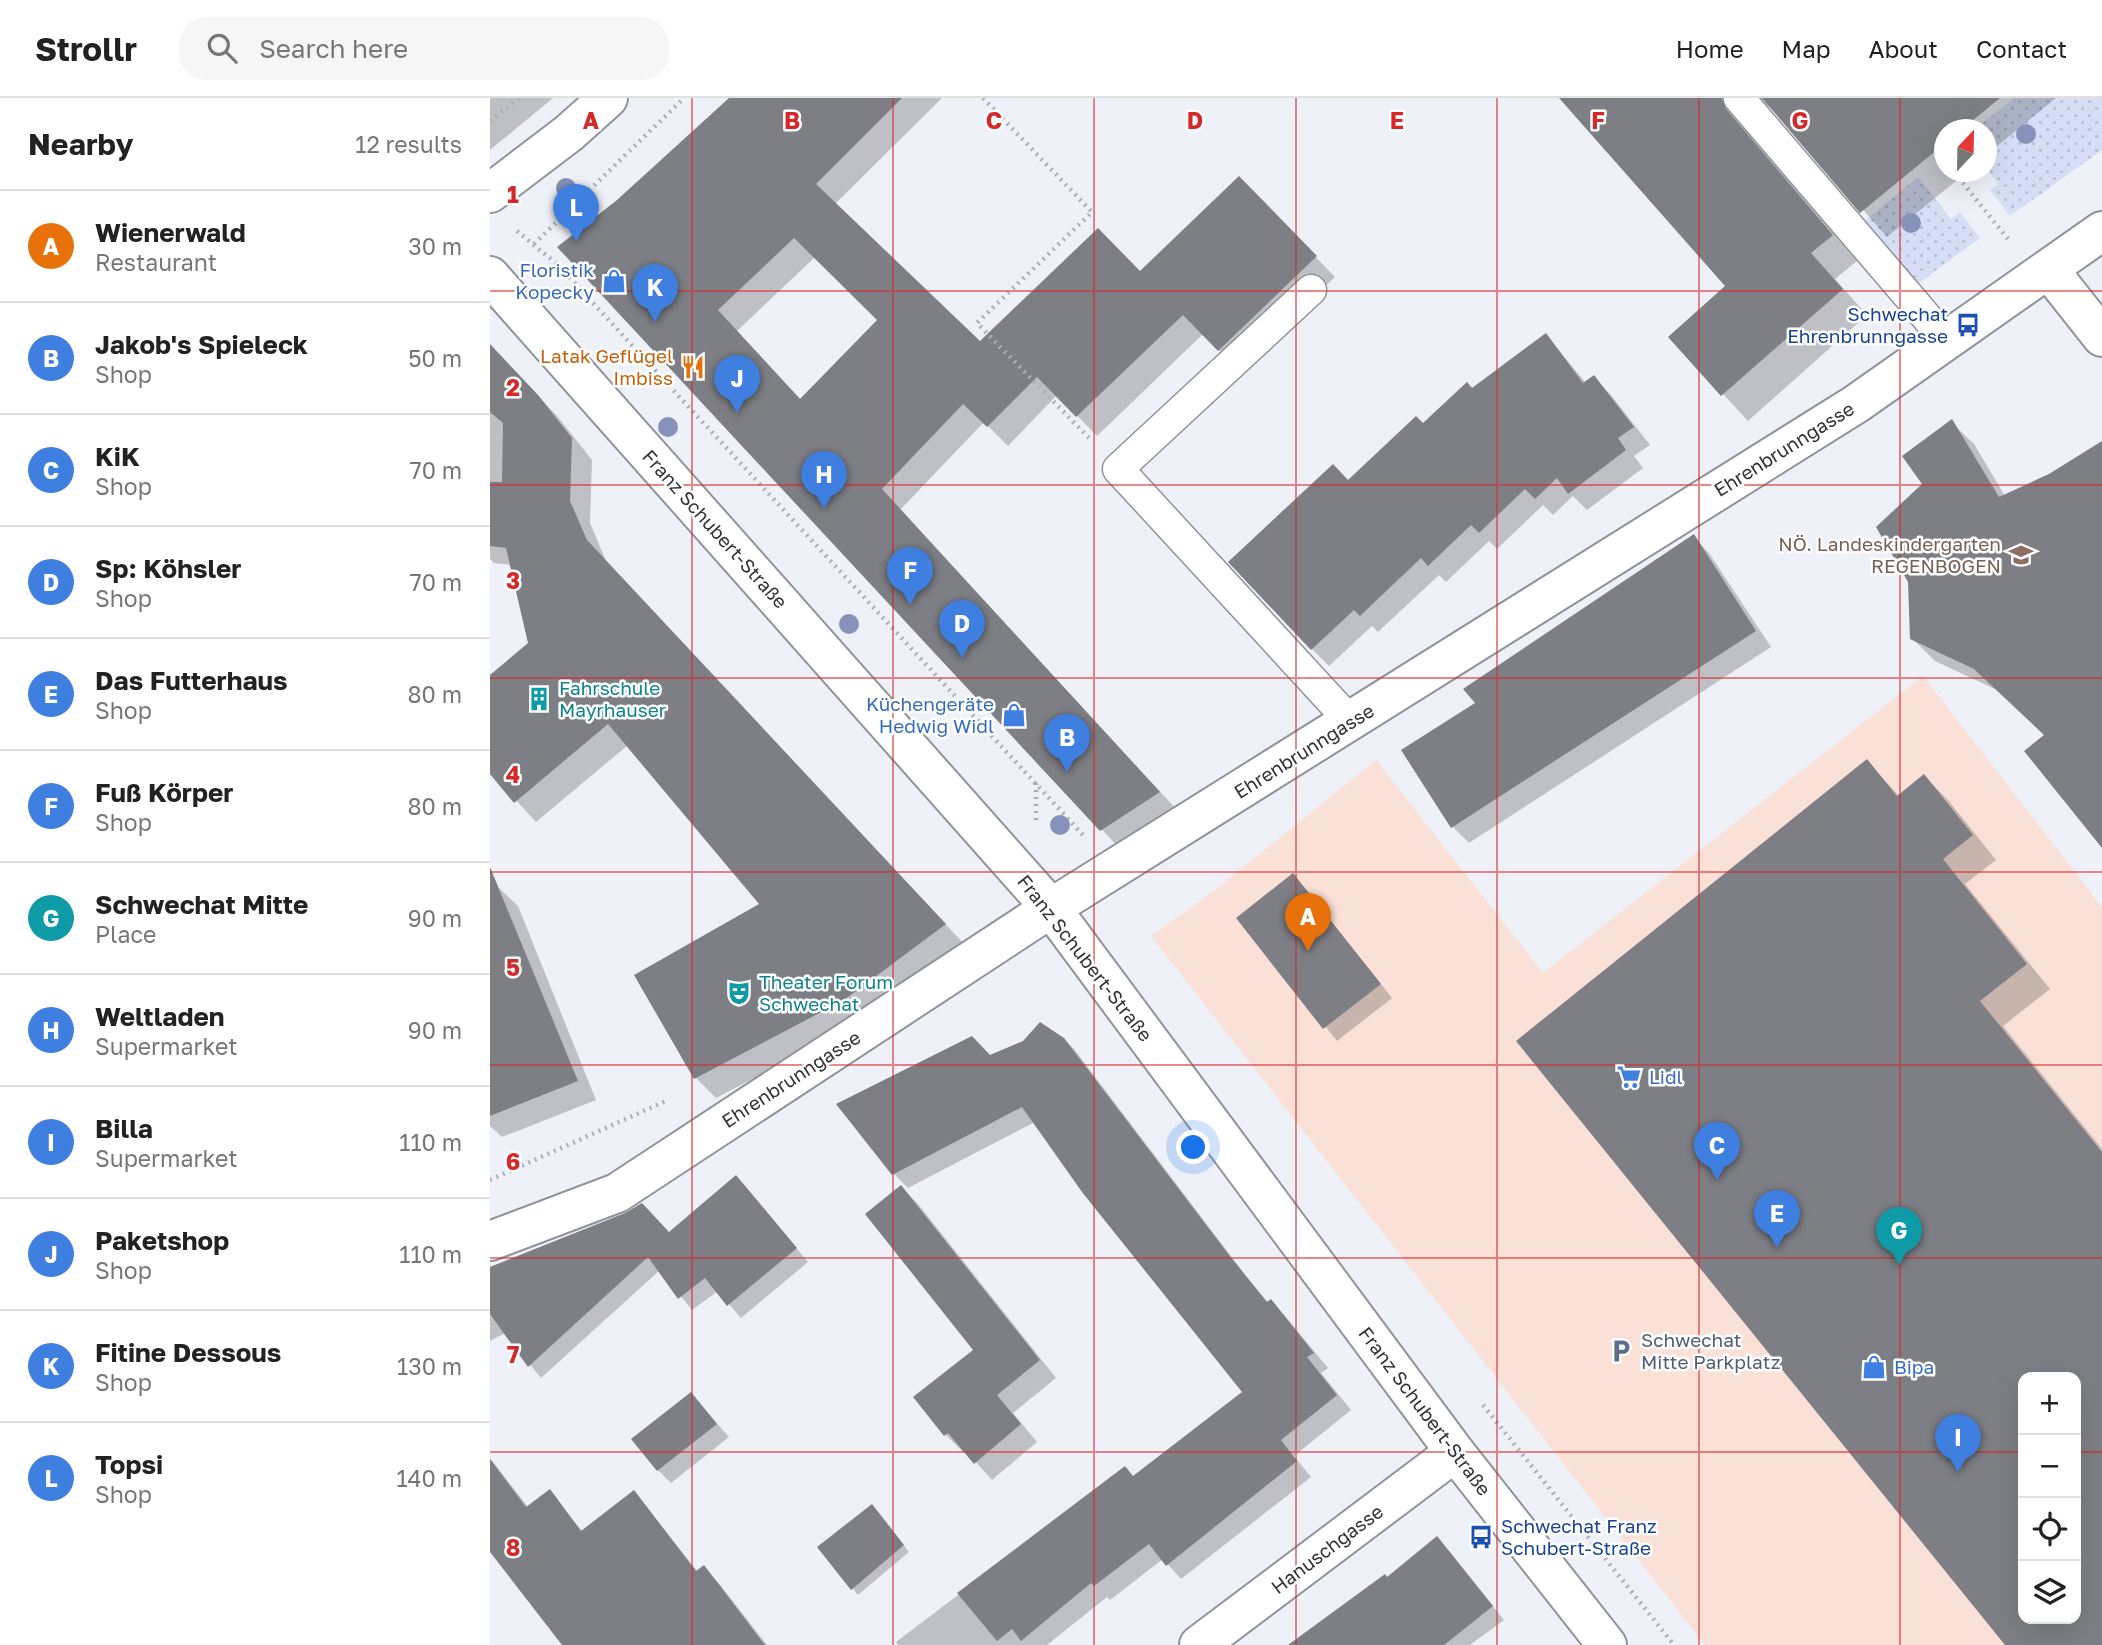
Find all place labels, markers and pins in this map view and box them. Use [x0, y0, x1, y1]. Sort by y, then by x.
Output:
pin: L [553, 184, 599, 242]
place label: Floristik Kopecky [515, 258, 594, 303]
pin: K [632, 264, 678, 322]
shop icon: Floristik Kopecky [600, 267, 628, 295]
place label: Schwechat Ehrenbrunngasse [1787, 302, 1948, 347]
bus stop icon: Schwechat Ehrenbrunngasse [1954, 311, 1982, 339]
place label: Latak Geflügel Imbiss [540, 344, 673, 389]
restaurant icon: Latak Geflügel Imbiss [679, 353, 707, 381]
pin: J [714, 355, 760, 413]
pin: H [801, 451, 847, 509]
place label: NÖ. Landeskindergarten REGENBOGEN [1778, 532, 2001, 577]
school or university icon: NÖ. Landeskindergarten REGENBOGEN [2007, 541, 2035, 569]
pin: F [887, 547, 933, 605]
pin: D [939, 600, 985, 658]
place label: Fahrschule Mayrhauser [559, 676, 667, 721]
building icon: Fahrschule Mayrhauser [525, 685, 553, 713]
place label: Küchengeräte Hedwig Widl [866, 692, 994, 737]
shop icon: Küchengeräte Hedwig Widl [1000, 701, 1028, 729]
pin: B [1044, 714, 1090, 772]
pin: A [1285, 893, 1331, 951]
place label: Theater Forum Schwechat [759, 970, 893, 1015]
theatre icon: Theater Forum Schwechat [725, 979, 753, 1007]
supermarket icon: Lidl [1615, 1063, 1643, 1091]
place label: Lidl [1649, 1065, 1683, 1088]
pin: C [1694, 1122, 1740, 1180]
pin: E [1754, 1190, 1800, 1248]
pin: G [1876, 1207, 1922, 1265]
place label: Schwechat Mitte Parkplatz [1641, 1328, 1780, 1373]
parking icon: Schwechat Mitte Parkplatz [1607, 1337, 1635, 1365]
shop icon: Bipa [1860, 1353, 1888, 1381]
place label: Bipa [1894, 1355, 1934, 1378]
pin: I [1935, 1414, 1981, 1472]
place label: Schwechat Franz Schubert-Straße [1501, 1514, 1657, 1559]
bus stop icon: Schwechat Franz Schubert-Straße [1467, 1523, 1495, 1551]

